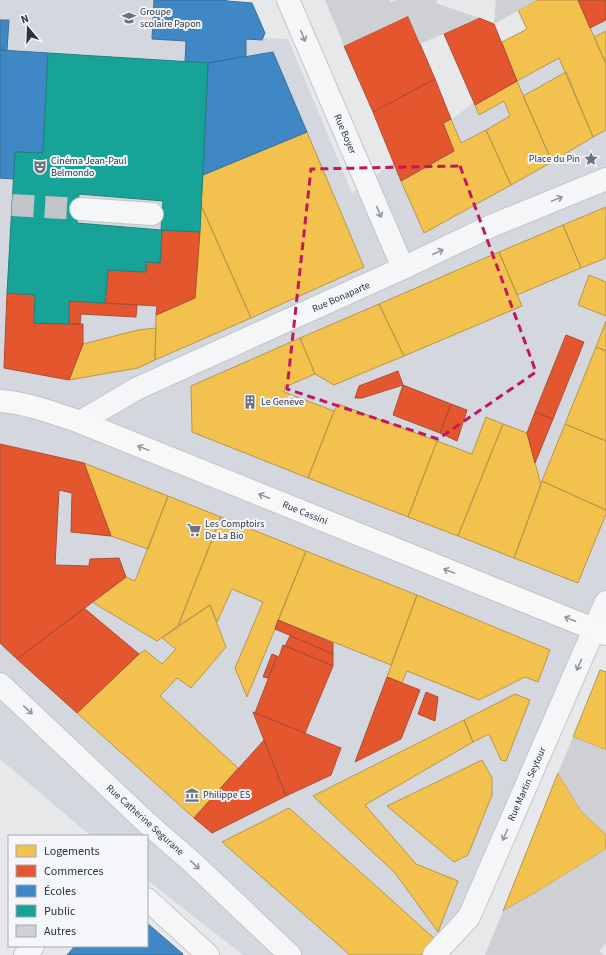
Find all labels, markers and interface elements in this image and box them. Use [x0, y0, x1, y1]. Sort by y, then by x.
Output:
place label: Groupe scolaire Papon [140, 5, 201, 31]
north arrow [8, 8, 48, 48]
school or university icon: Groupe scolaire Papon [121, 10, 137, 26]
text: N [19, 11, 31, 27]
one-way arrow [300, 29, 307, 41]
street label: Rue Boyer [330, 112, 360, 157]
place icon: Place du Pin [583, 151, 599, 167]
place label: Place du Pin [529, 152, 580, 166]
place label: Cinéma Jean-Paul Belmondo [51, 154, 127, 180]
theatre icon: Cinéma Jean-Paul Belmondo [32, 159, 48, 175]
one-way arrow [551, 195, 563, 203]
one-way arrow [375, 205, 383, 217]
one-way arrow [432, 248, 444, 255]
street label: Rue Bonaparte [310, 278, 372, 316]
building icon: Le Genève [242, 394, 258, 410]
place label: Le Genève [261, 395, 304, 409]
one-way arrow [137, 443, 149, 451]
one-way arrow [258, 492, 270, 500]
street label: Rue Cassini [280, 498, 330, 528]
place label: Les Comptoirs De La Bio [205, 517, 264, 543]
supermarket icon: Les Comptoirs De La Bio [186, 522, 202, 538]
one-way arrow [444, 567, 456, 574]
one-way arrow [564, 615, 576, 623]
one-way arrow [575, 658, 582, 670]
one-way arrow [23, 706, 33, 715]
street label: Rue Martin Seytour [504, 744, 550, 823]
street label: Rue Catherine Segurane [103, 781, 187, 859]
museum icon: Philippe ES [184, 787, 200, 803]
place label: Philippe ES [203, 788, 250, 802]
one-way arrow [500, 829, 508, 841]
legend [8, 835, 148, 947]
text: Logements [44, 843, 99, 860]
one-way arrow [190, 861, 201, 870]
text: Commerces [44, 863, 103, 880]
text: Écoles [44, 883, 76, 900]
text: Public [44, 903, 76, 920]
text: Autres [44, 923, 76, 940]

